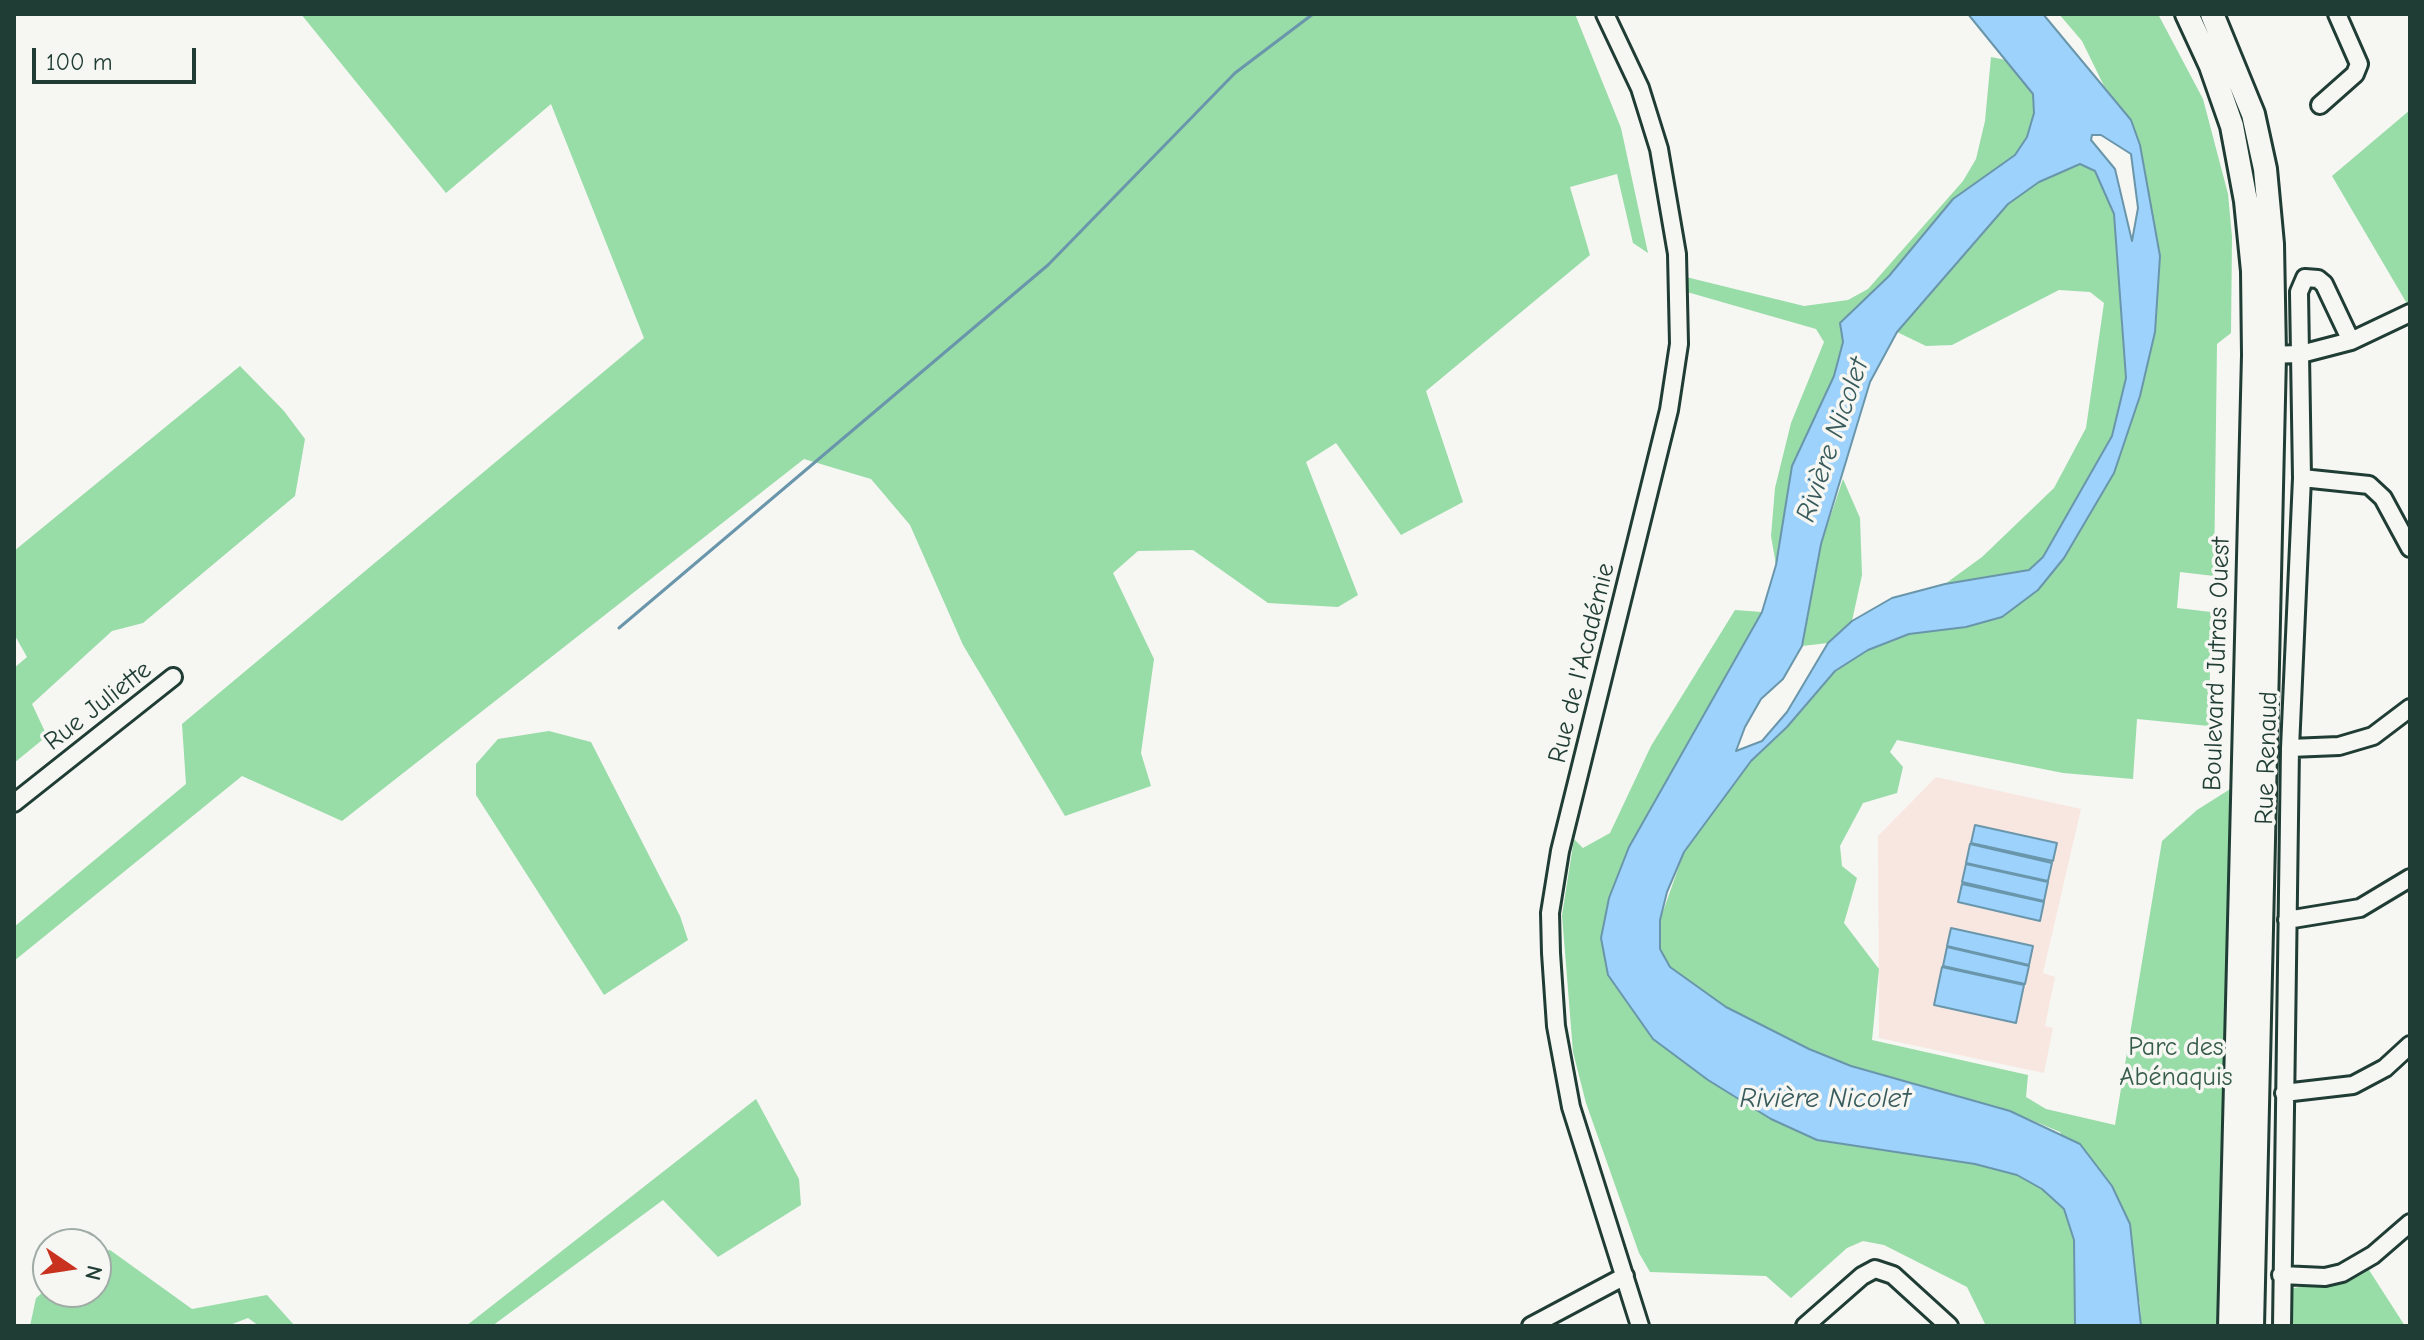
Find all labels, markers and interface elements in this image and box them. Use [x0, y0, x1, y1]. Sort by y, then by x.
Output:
scale bar [36, 32, 200, 82]
text: 100 m [46, 48, 113, 76]
water label: Rivière Nicolet [1789, 354, 1877, 526]
street label: Boulevard Jutras Ouest [2197, 536, 2237, 792]
street label: Rue de l'Académie [1542, 560, 1622, 766]
street label: Rue Juliette [38, 654, 158, 758]
street label: Rue Renaud [2249, 691, 2285, 825]
park label: Parc des Abénaquis [2119, 1032, 2233, 1094]
water label: Rivière Nicolet [1739, 1082, 1911, 1116]
north arrow [32, 1228, 112, 1308]
text: N [79, 1263, 108, 1283]

